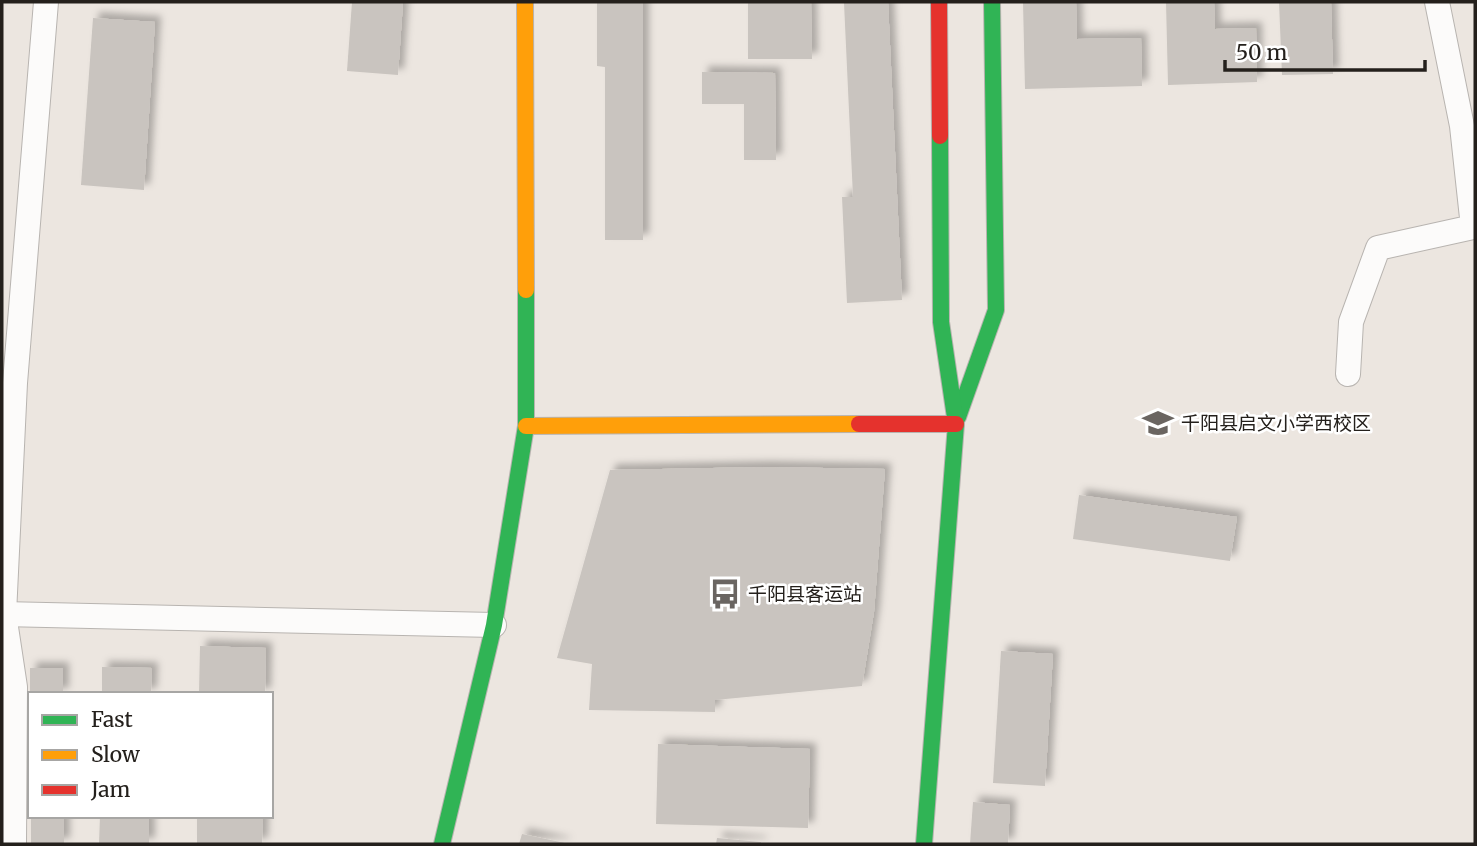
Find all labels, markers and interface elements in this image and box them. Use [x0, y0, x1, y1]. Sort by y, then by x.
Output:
scale bar [1225, 28, 1424, 72]
text: 50 m [1236, 39, 1287, 66]
school or university icon: 千阳县启文小学西校区 [1141, 406, 1175, 440]
place label: 千阳县启文小学西校区 [1181, 411, 1371, 435]
bus stop icon: 千阳县客运站 [708, 577, 742, 611]
place label: 千阳县客运站 [748, 582, 862, 606]
legend [28, 692, 273, 818]
text: Fast [91, 706, 133, 733]
text: Slow [91, 741, 140, 768]
text: Jam [90, 776, 130, 803]

